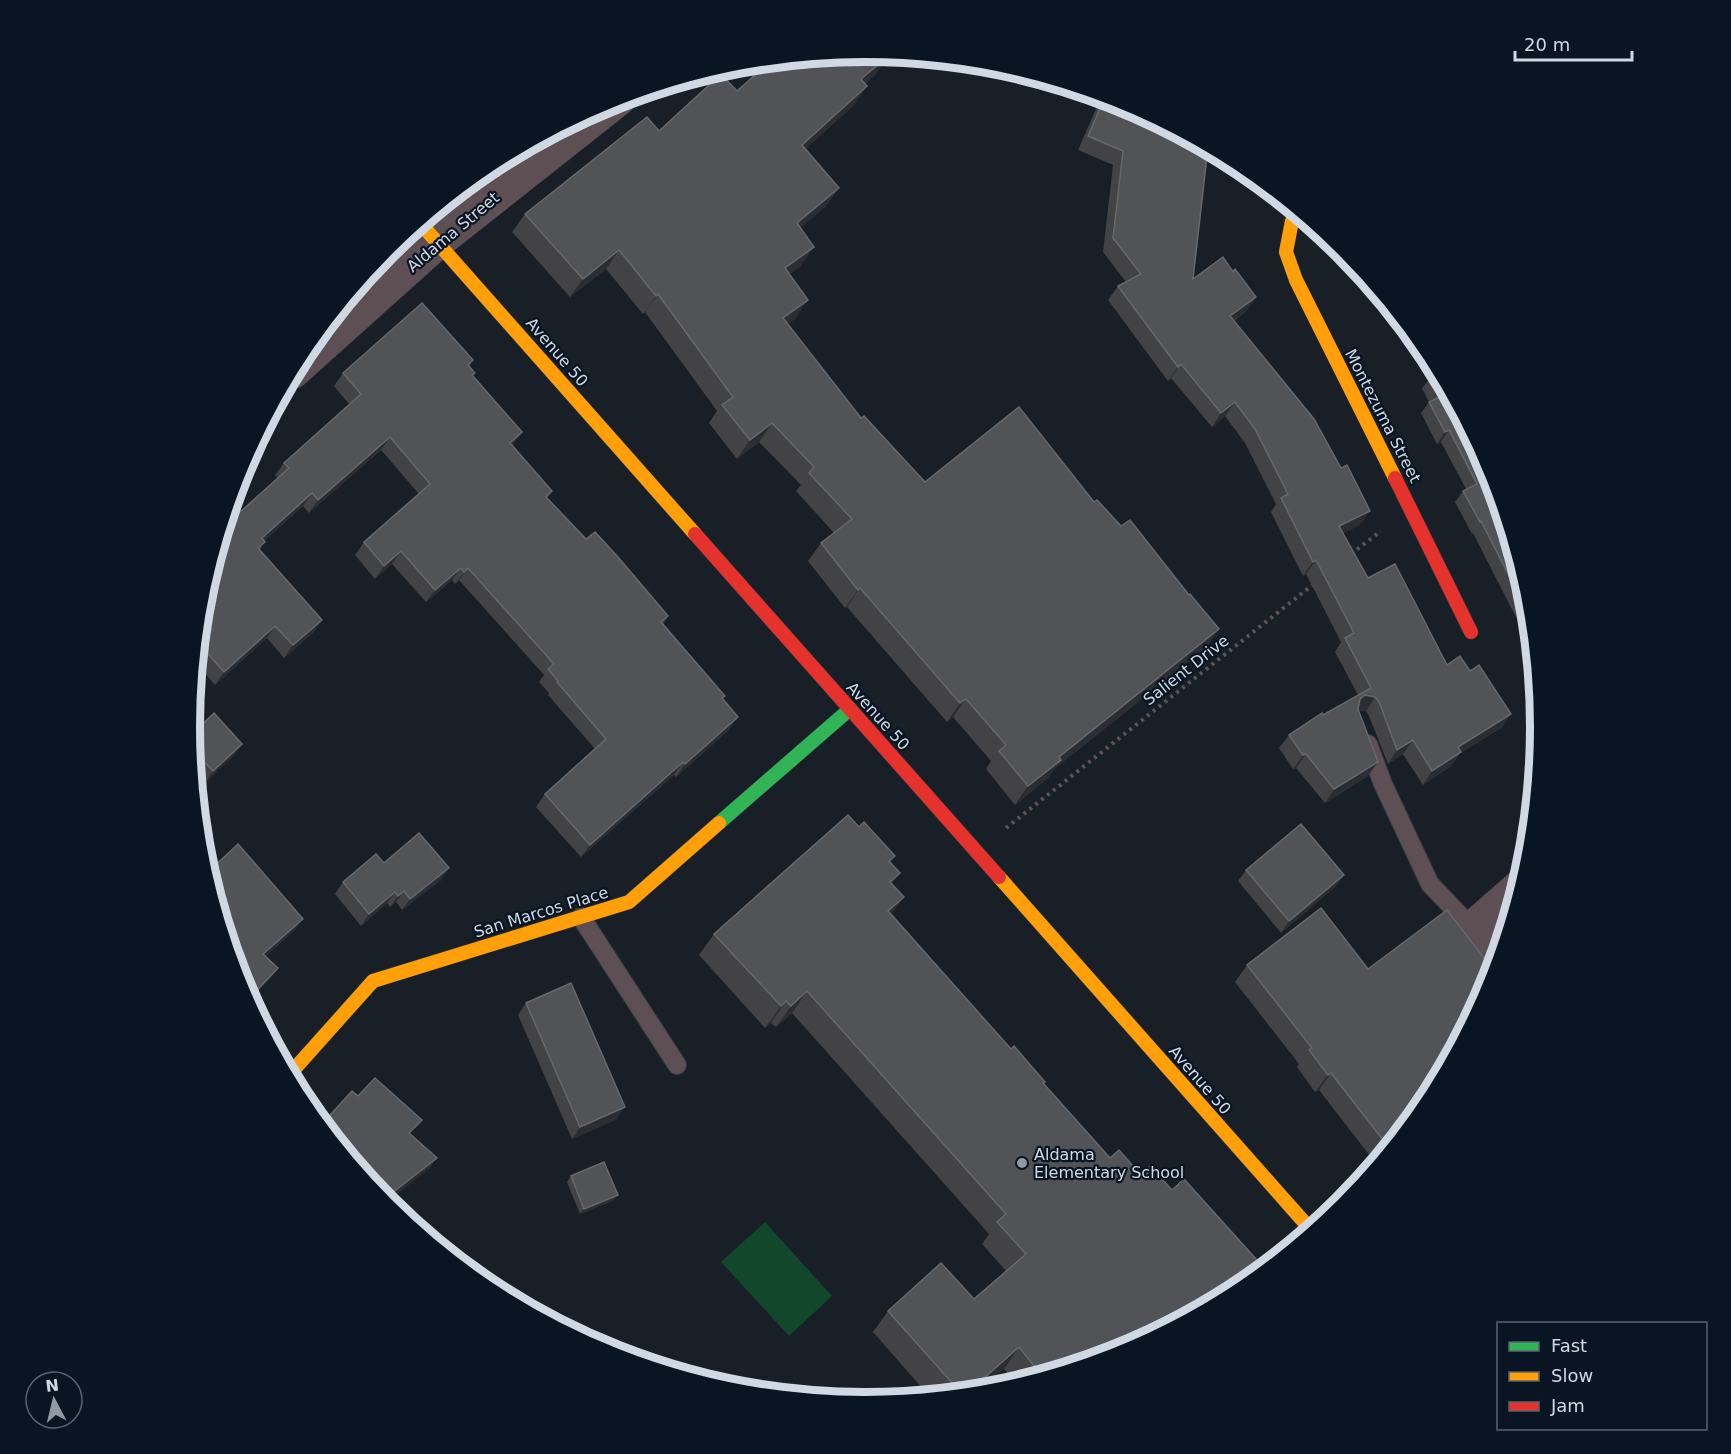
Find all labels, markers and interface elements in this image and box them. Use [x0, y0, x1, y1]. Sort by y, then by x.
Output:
scale bar [1515, 24, 1632, 62]
text: 20 m [1524, 34, 1570, 55]
street label: Aldama Street [403, 188, 503, 276]
street label: Avenue 50 [522, 314, 592, 390]
street label: Montezuma Street [1341, 346, 1425, 486]
street label: Salient Drive [1140, 631, 1232, 709]
street label: Avenue 50 [843, 678, 913, 754]
street label: San Marcos Place [471, 883, 611, 941]
street label: Avenue 50 [1165, 1042, 1235, 1118]
place label: Aldama Elementary School [1034, 1145, 1184, 1182]
marker: Aldama Elementary School [1015, 1156, 1029, 1170]
legend [1497, 1322, 1707, 1430]
text: Fast [1551, 1335, 1587, 1356]
text: Slow [1551, 1365, 1593, 1386]
north arrow [24, 1370, 84, 1430]
text: N [44, 1375, 60, 1396]
text: Jam [1550, 1395, 1585, 1416]

